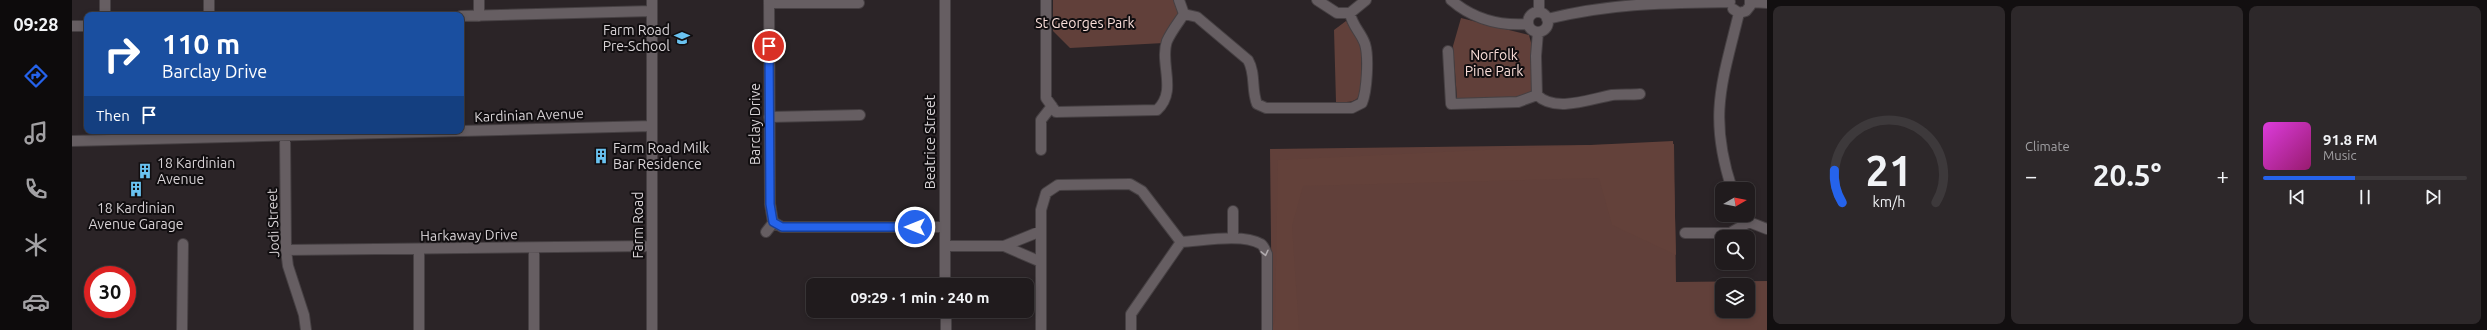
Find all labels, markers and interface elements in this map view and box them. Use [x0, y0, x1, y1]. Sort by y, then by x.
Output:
text: 09:28 [13, 14, 59, 34]
park label: St Georges Park [1035, 15, 1135, 31]
place label: Farm Road Pre-School [603, 22, 670, 54]
icon: right [96, 28, 148, 80]
text: 110 m [162, 28, 240, 59]
school or university icon: Farm Road Pre-School [673, 29, 691, 47]
pin [752, 29, 786, 63]
icon: arrive [758, 35, 780, 57]
park label: Norfolk Pine Park [1465, 47, 1523, 79]
text: Barclay Drive [162, 61, 267, 81]
icon: directions [22, 62, 50, 90]
street label: Barclay Drive [747, 83, 763, 165]
street label: Beatrice Street [922, 94, 938, 189]
icon: arrive [138, 104, 160, 126]
street label: Kardinian Avenue [474, 105, 584, 125]
text: Then [96, 107, 130, 124]
icon: music [22, 119, 50, 147]
text: 91.8 FM [2323, 131, 2377, 148]
text: Climate [2025, 139, 2070, 153]
place label: Farm Road Milk Bar Residence [613, 140, 709, 172]
building icon: Farm Road Milk Bar Residence [592, 147, 610, 165]
text: 21 [1866, 147, 1912, 194]
text: Music [2323, 148, 2357, 162]
place label: 18 Kardinian Avenue [157, 155, 235, 187]
text: 20.5° [2093, 158, 2161, 192]
building icon: 18 Kardinian Avenue [136, 162, 154, 180]
text: − [2025, 163, 2037, 188]
text: + [2217, 163, 2229, 188]
icon: phone [22, 175, 50, 203]
building icon: 18 Kardinian Avenue Garage [127, 180, 145, 198]
north arrow [1715, 182, 1755, 222]
map controls [1715, 182, 1755, 318]
icon: previous [2286, 186, 2308, 208]
icon: pause [2354, 186, 2376, 208]
icon: next [2422, 186, 2444, 208]
street label: Jodi Street [264, 188, 282, 258]
street label: Farm Road [630, 192, 646, 258]
text: km/h [1873, 194, 1905, 210]
place label: 18 Kardinian Avenue Garage [88, 200, 184, 232]
position arrow [894, 206, 936, 248]
street label: Harkaway Drive [420, 226, 518, 244]
button: search [1715, 230, 1755, 270]
icon: climate [22, 231, 50, 259]
one-way arrow [1261, 250, 1269, 256]
speed limit sign: 30 [84, 266, 136, 318]
button: layers [1715, 278, 1755, 318]
icon: car [22, 288, 50, 316]
text: 09:29 · 1 min · 240 m [851, 289, 989, 306]

